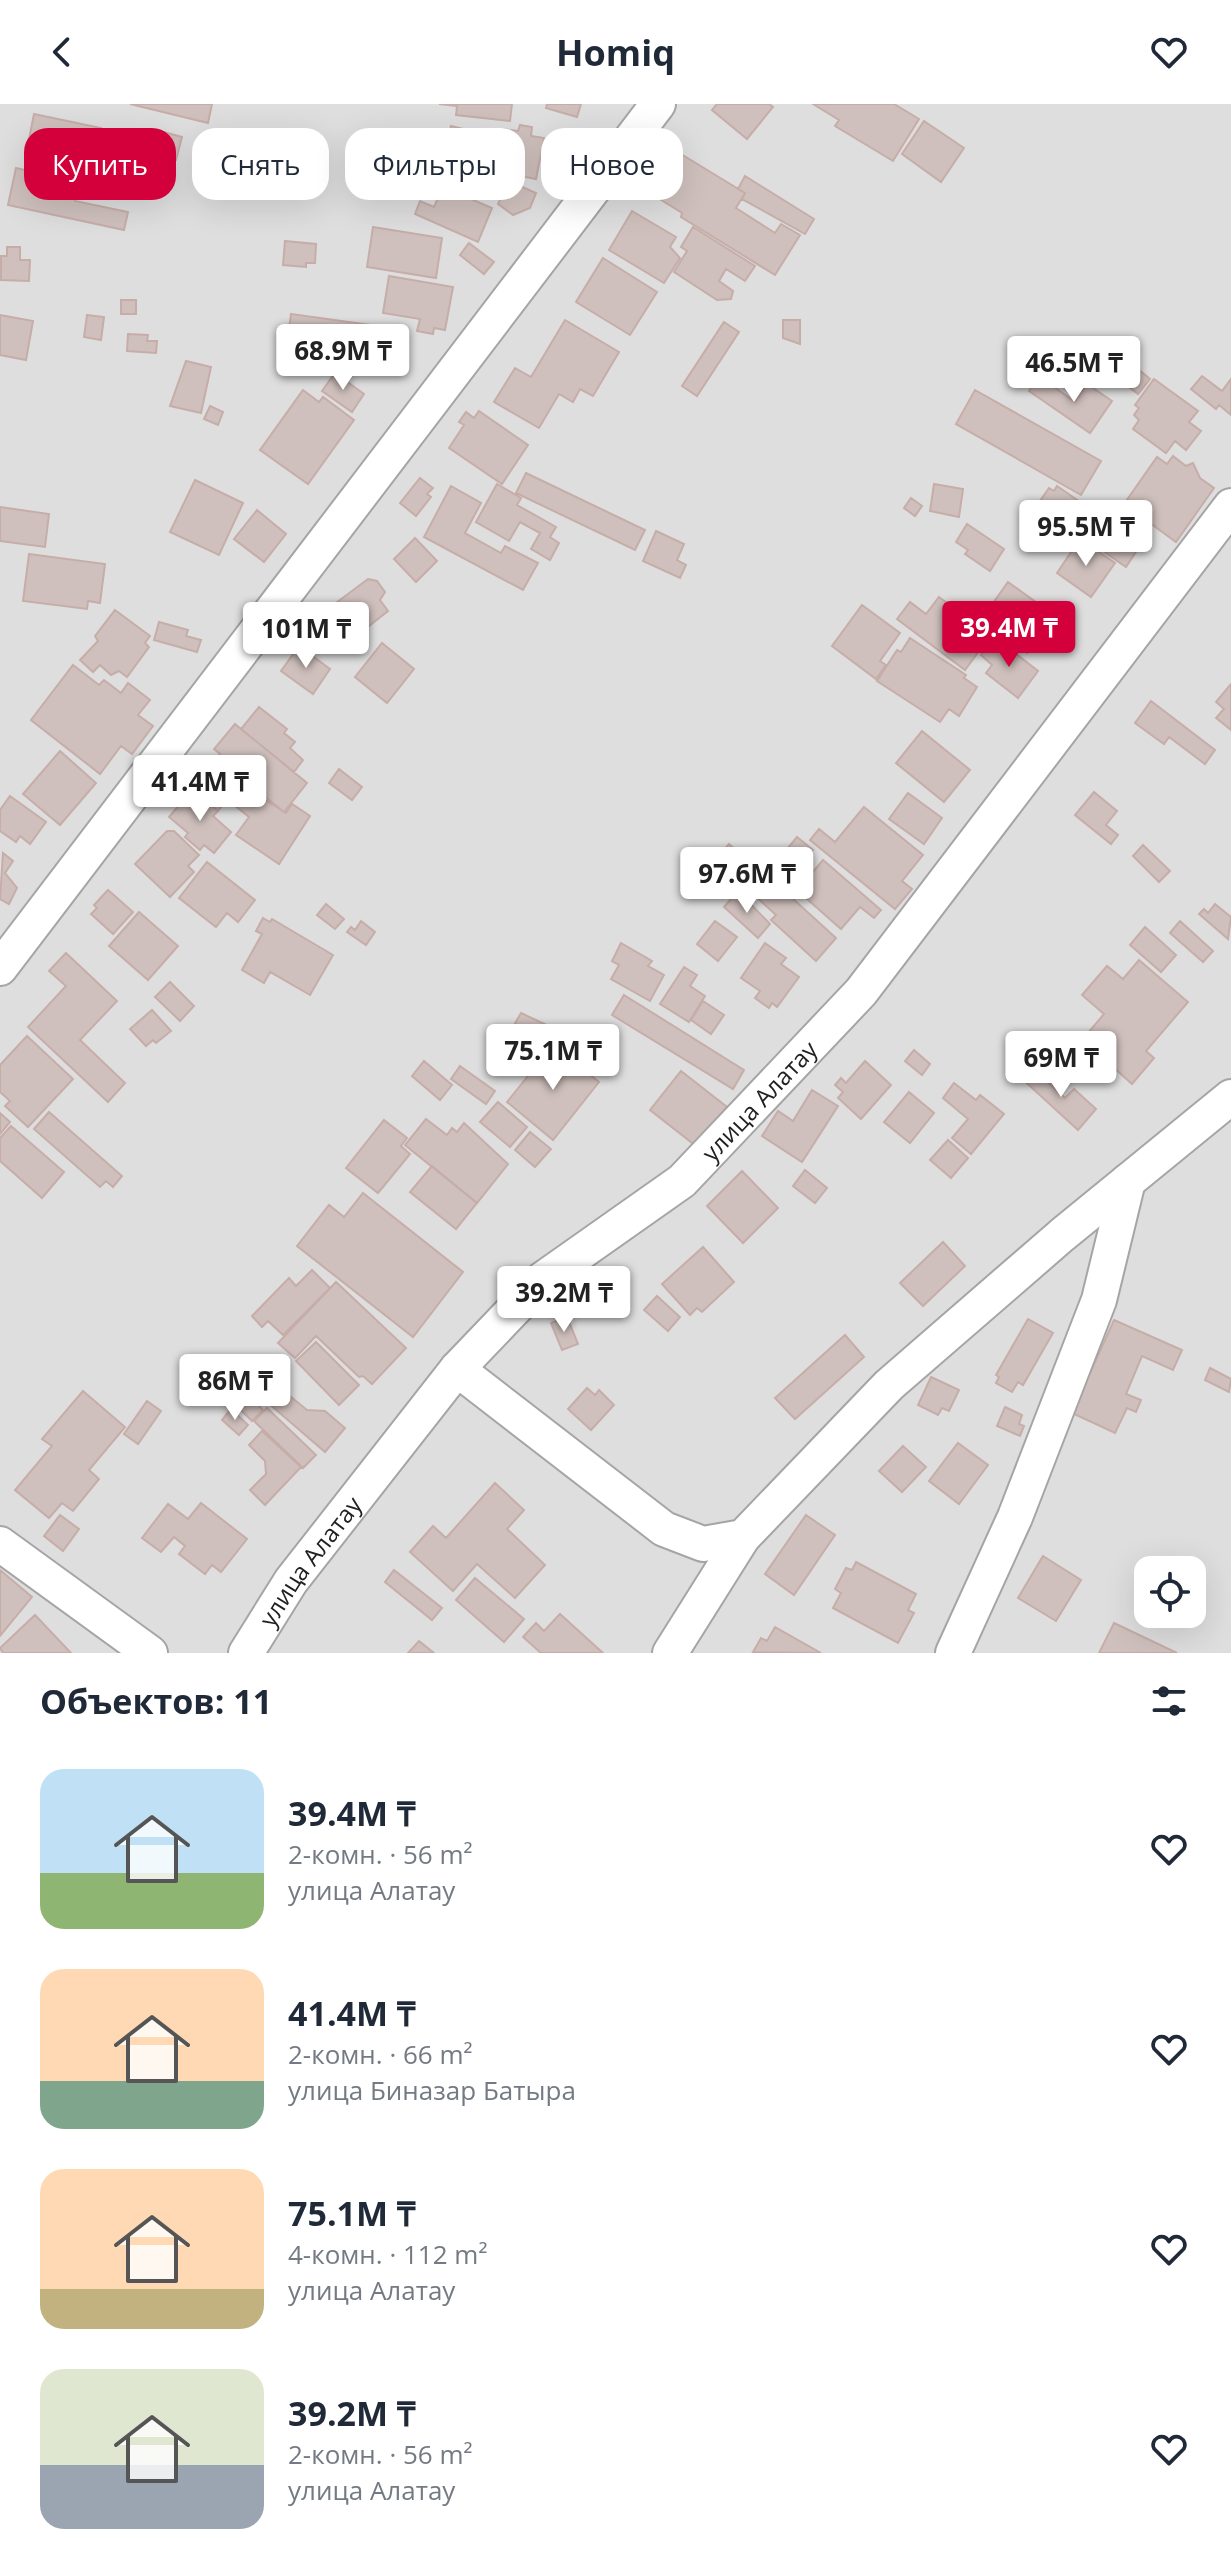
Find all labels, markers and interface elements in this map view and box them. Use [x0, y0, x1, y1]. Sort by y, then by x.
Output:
text: Homiq [556, 28, 675, 77]
icon: back [40, 30, 84, 74]
icon: heart [1147, 30, 1191, 74]
chip: Купить [24, 128, 176, 200]
chip: Снять [192, 128, 329, 200]
chip: Фильтры [345, 128, 525, 200]
chip: Новое [541, 128, 683, 200]
pin: 68.9M ₸ [269, 324, 417, 392]
text: 68.9M ₸ [294, 332, 392, 368]
pin: 46.5M ₸ [1000, 336, 1148, 404]
text: 46.5M ₸ [1025, 344, 1123, 380]
pin: 95.5M ₸ [1012, 500, 1160, 568]
text: 95.5M ₸ [1037, 508, 1135, 544]
pin: 39.4M ₸ [935, 601, 1083, 669]
pin: 101M ₸ [241, 602, 371, 670]
text: 39.4M ₸ [960, 609, 1058, 645]
text: 101M ₸ [261, 610, 351, 646]
pin: 41.4M ₸ [126, 755, 274, 823]
text: 41.4M ₸ [151, 763, 249, 799]
pin: 97.6M ₸ [673, 847, 821, 915]
text: 97.6M ₸ [698, 855, 796, 891]
pin: 75.1M ₸ [479, 1024, 627, 1092]
pin: 69M ₸ [1005, 1031, 1117, 1099]
text: 75.1M ₸ [504, 1032, 602, 1068]
street label: улица Алатау [693, 1032, 824, 1168]
text: 69M ₸ [1023, 1039, 1099, 1075]
pin: 39.2M ₸ [490, 1266, 638, 1334]
text: 39.2M ₸ [515, 1274, 613, 1310]
pin: 86M ₸ [179, 1354, 291, 1422]
text: 86M ₸ [197, 1362, 273, 1398]
street label: улица Алатау [250, 1488, 369, 1632]
map controls [1134, 1556, 1206, 1628]
button: locate [1134, 1556, 1206, 1628]
text: Объектов: 11 [40, 1678, 272, 1724]
icon: filters [1147, 1679, 1191, 1723]
text: 39.4M ₸ [288, 1790, 415, 1836]
icon: home [104, 1801, 200, 1897]
icon: heart [1147, 1827, 1191, 1871]
text: 2-комн. · 56 m² [288, 1836, 473, 1872]
text: улица Алатау [288, 1872, 455, 1908]
text: 41.4M ₸ [288, 1990, 415, 2036]
icon: home [104, 2001, 200, 2097]
icon: heart [1147, 2027, 1191, 2071]
text: 2-комн. · 66 m² [288, 2036, 473, 2072]
text: улица Биназар Батыра [288, 2072, 576, 2108]
text: 75.1M ₸ [288, 2190, 415, 2236]
icon: home [104, 2201, 200, 2297]
icon: heart [1147, 2227, 1191, 2271]
text: 4-комн. · 112 m² [288, 2236, 487, 2272]
text: улица Алатау [288, 2272, 455, 2308]
text: 39.2M ₸ [288, 2390, 415, 2436]
icon: home [104, 2401, 200, 2497]
icon: heart [1147, 2427, 1191, 2471]
text: 2-комн. · 56 m² [288, 2436, 473, 2472]
text: улица Алатау [288, 2472, 455, 2508]

